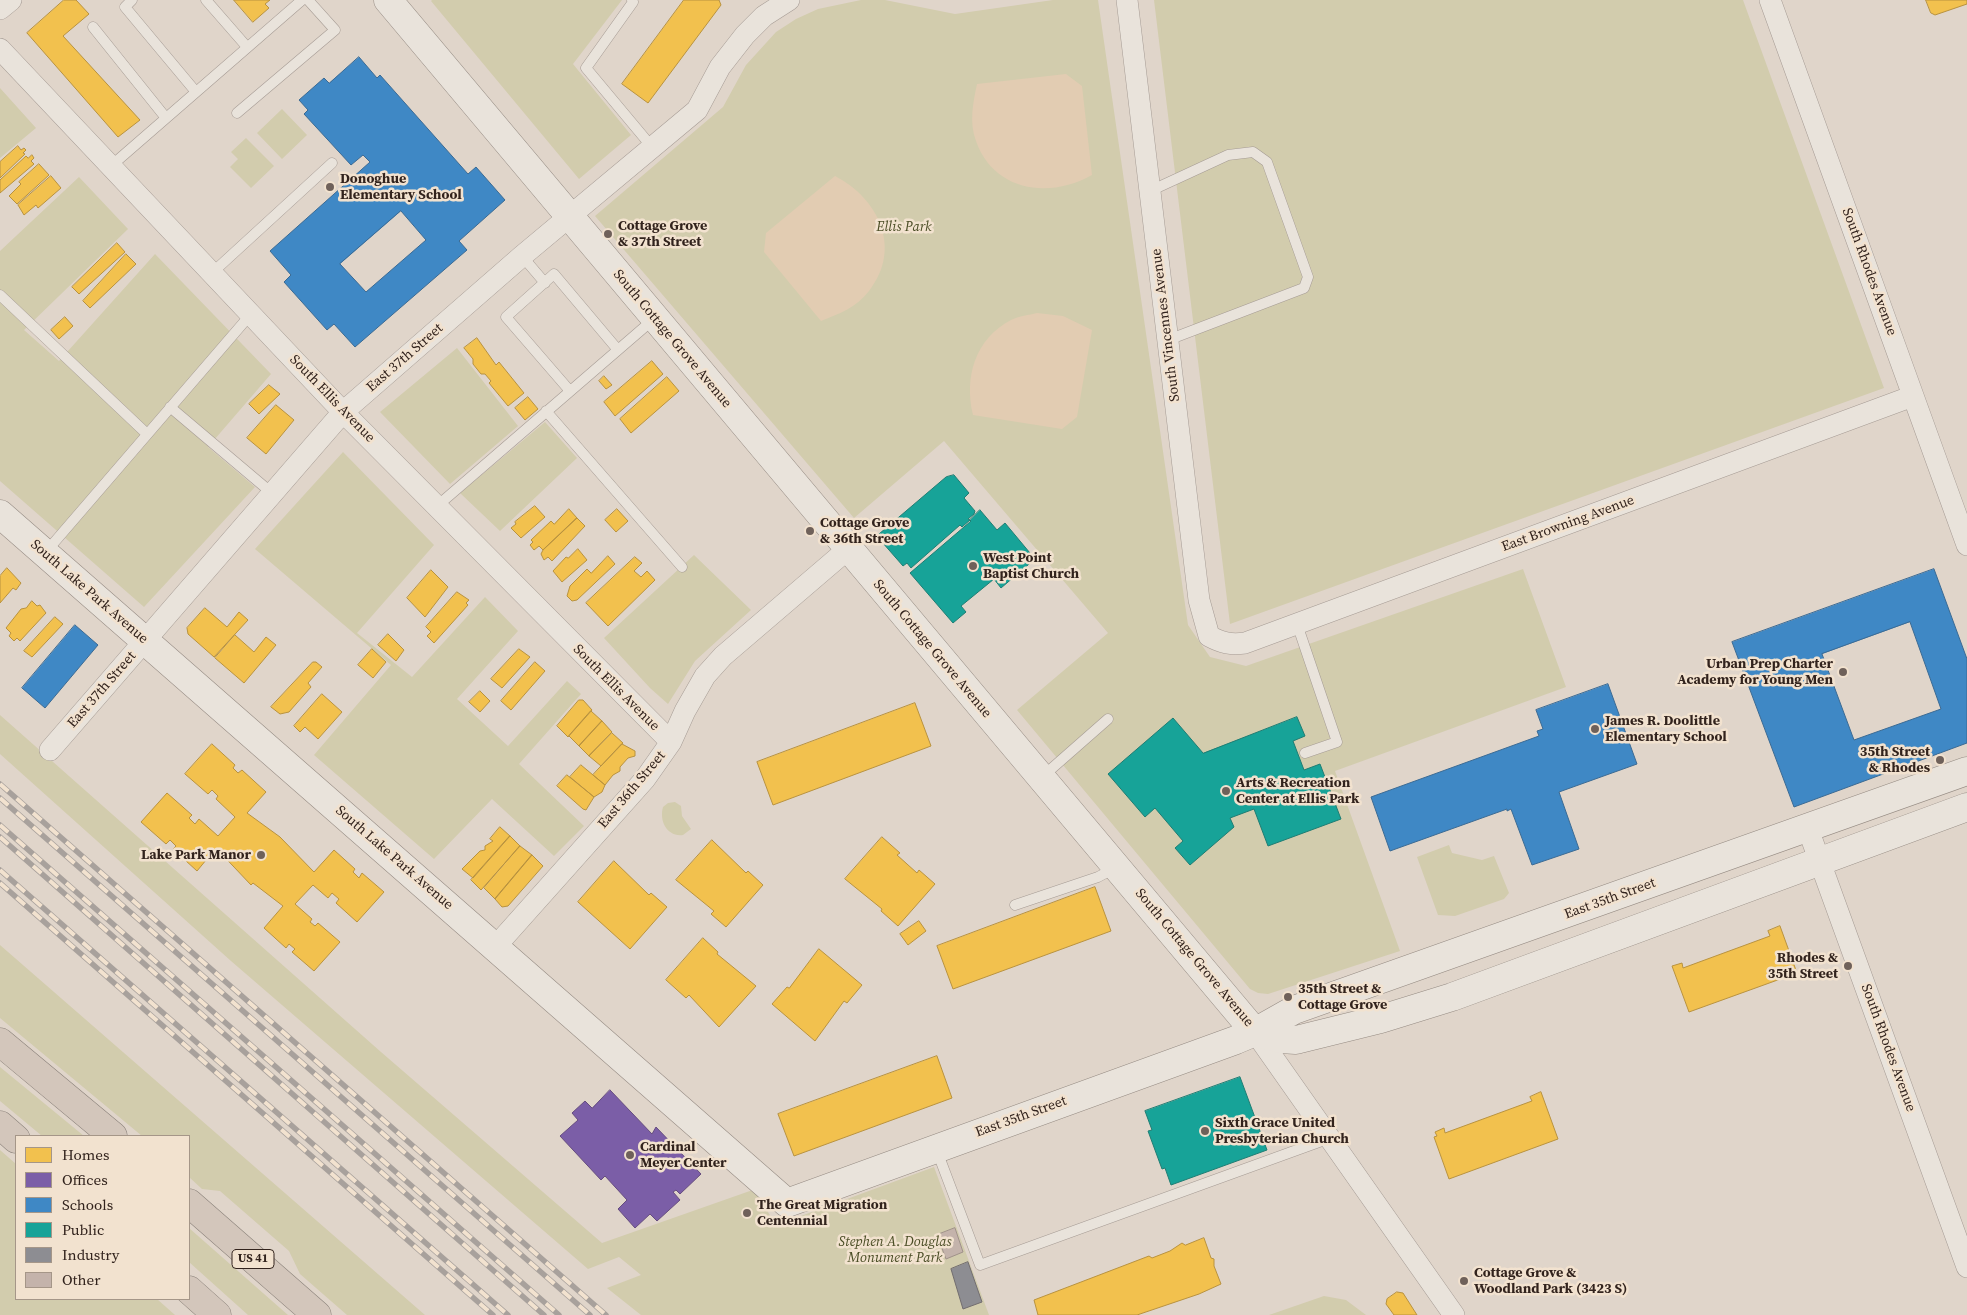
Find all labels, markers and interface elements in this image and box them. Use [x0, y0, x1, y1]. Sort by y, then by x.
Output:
place label: Donoghue Elementary School [340, 171, 462, 203]
marker: Donoghue Elementary School [324, 181, 336, 193]
street label: South Rhodes Avenue [1838, 206, 1900, 338]
place label: Cottage Grove & 37th Street [618, 218, 707, 250]
park label: Ellis Park [876, 219, 932, 235]
marker: Cottage Grove & 37th Street [602, 228, 614, 240]
street label: South Vincennes Avenue [1148, 247, 1184, 403]
street label: South Cottage Grove Avenue [609, 266, 735, 412]
street label: East 37th Street [363, 320, 447, 396]
street label: South Ellis Avenue [286, 352, 378, 446]
street label: East Browning Avenue [1499, 492, 1637, 556]
place label: Cottage Grove & 36th Street [820, 515, 909, 548]
marker: Cottage Grove & 36th Street [804, 525, 816, 537]
street label: South Lake Park Avenue [27, 536, 151, 648]
place label: West Point Baptist Church [983, 550, 1079, 582]
marker: West Point Baptist Church [967, 560, 979, 572]
street label: South Cottage Grove Avenue [869, 576, 995, 722]
street label: South Ellis Avenue [569, 641, 663, 735]
street label: East 37th Street [64, 648, 140, 732]
place label: Urban Prep Charter Academy for Young Men [1677, 656, 1833, 689]
marker: Urban Prep Charter Academy for Young Men [1837, 666, 1849, 678]
place label: James R. Doolittle Elementary School [1605, 713, 1727, 746]
marker: James R. Doolittle Elementary School [1589, 723, 1601, 735]
place label: 35th Street & Rhodes [1860, 744, 1930, 776]
street label: East 36th Street [595, 748, 669, 832]
marker: 35th Street & Rhodes [1934, 754, 1946, 766]
place label: Arts & Recreation Center at Ellis Park [1236, 775, 1359, 808]
marker: Arts & Recreation Center at Ellis Park [1220, 785, 1232, 797]
street label: South Lake Park Avenue [332, 802, 456, 914]
place label: Lake Park Manor [141, 847, 251, 863]
marker: Lake Park Manor [255, 849, 267, 861]
street label: East 35th Street [1562, 875, 1658, 923]
street label: South Cottage Grove Avenue [1131, 885, 1257, 1031]
place label: Rhodes & 35th Street [1768, 950, 1838, 982]
marker: Rhodes & 35th Street [1842, 960, 1854, 972]
place label: 35th Street & Cottage Grove [1298, 981, 1387, 1014]
street label: South Rhodes Avenue [1857, 982, 1919, 1114]
marker: 35th Street & Cottage Grove [1282, 991, 1294, 1003]
street label: East 35th Street [973, 1093, 1069, 1141]
place label: Sixth Grace United Presbyterian Church [1215, 1115, 1349, 1148]
marker: Sixth Grace United Presbyterian Church [1199, 1125, 1211, 1137]
legend [15, 1135, 190, 1300]
place label: Cardinal Meyer Center [640, 1139, 727, 1172]
text: Homes [62, 1144, 109, 1165]
marker: Cardinal Meyer Center [624, 1149, 636, 1161]
text: Offices [62, 1169, 108, 1190]
text: Schools [62, 1194, 113, 1215]
place label: The Great Migration Centennial [757, 1197, 887, 1230]
marker: The Great Migration Centennial [741, 1207, 753, 1219]
text: Public [62, 1219, 104, 1240]
park label: Stephen A. Douglas Monument Park [839, 1234, 951, 1266]
text: Industry [62, 1244, 119, 1265]
road number: US 41 [232, 1250, 274, 1268]
place label: Cottage Grove & Woodland Park (3423 S) [1474, 1265, 1627, 1298]
text: Other [62, 1269, 101, 1290]
marker: Cottage Grove & Woodland Park (3423 S) [1458, 1275, 1470, 1287]

